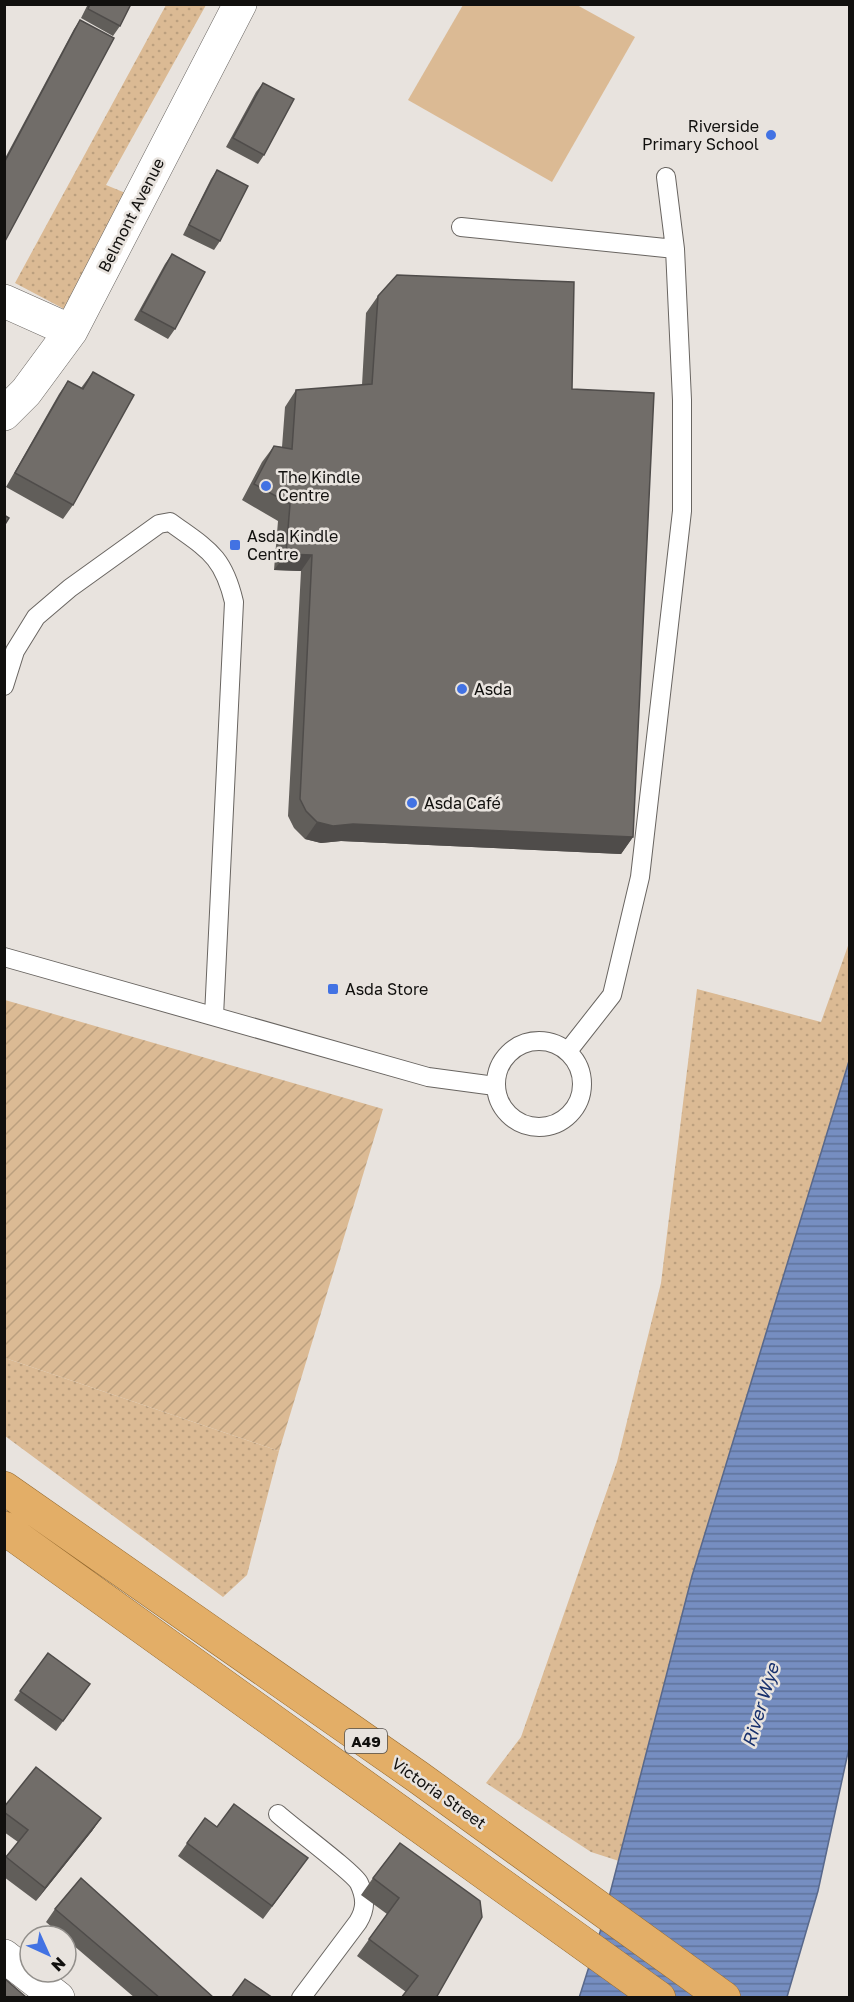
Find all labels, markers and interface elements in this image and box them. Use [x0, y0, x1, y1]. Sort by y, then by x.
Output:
place label: Riverside Primary School [642, 116, 759, 154]
marker: Riverside Primary School [764, 128, 778, 142]
street label: Belmont Avenue [94, 155, 168, 275]
place label: The Kindle Centre [278, 467, 360, 505]
marker: The Kindle Centre [259, 479, 273, 493]
place label: Asda Kindle Centre [247, 526, 338, 564]
marker: Asda Kindle Centre [228, 538, 242, 552]
place label: Asda [474, 679, 512, 699]
marker: Asda [455, 682, 469, 696]
place label: Asda Café [424, 793, 501, 813]
marker: Asda Café [405, 796, 419, 810]
place label: Asda Store [345, 979, 428, 999]
marker: Asda Store [326, 982, 340, 996]
water label: River Wye [737, 1659, 784, 1749]
road number: A49 [345, 1729, 387, 1753]
street label: Victoria Street [388, 1753, 490, 1833]
north arrow [18, 1924, 78, 1984]
text: N [47, 1953, 70, 1976]

